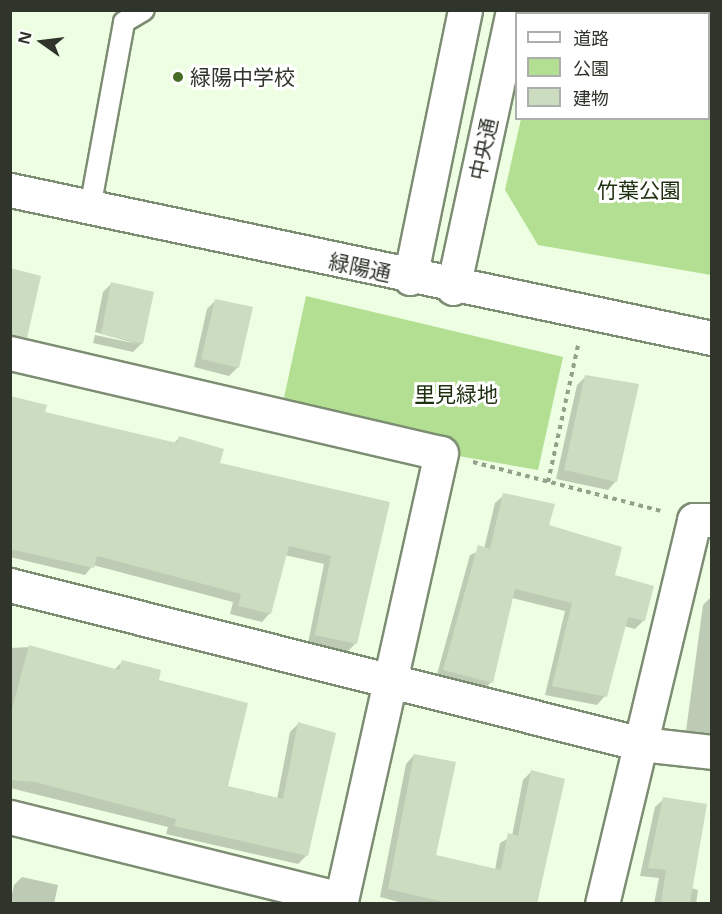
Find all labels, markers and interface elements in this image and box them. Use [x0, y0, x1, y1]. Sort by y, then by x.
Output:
north arrow [12, 12, 72, 72]
legend [515, 12, 710, 120]
text: 道路 [573, 26, 609, 50]
text: N [12, 29, 37, 47]
text: 公園 [573, 56, 609, 80]
place label: 緑陽中学校 [190, 64, 295, 90]
marker: 緑陽中学校 [171, 70, 185, 84]
text: 建物 [573, 86, 609, 110]
street label: 中央通 [464, 116, 502, 182]
park label: 竹葉公園 [597, 177, 681, 203]
street label: 緑陽通 [327, 248, 393, 286]
park label: 里見緑地 [414, 381, 498, 407]

